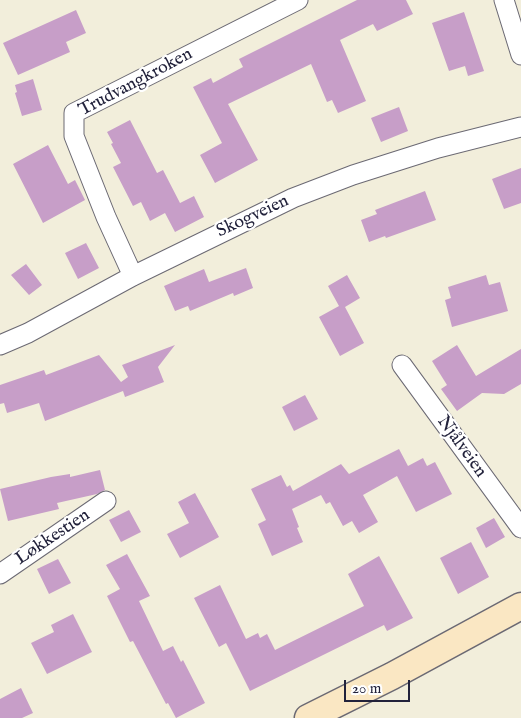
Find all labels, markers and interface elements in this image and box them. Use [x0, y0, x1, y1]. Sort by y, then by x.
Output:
street label: Trudvangkroken [76, 44, 196, 122]
street label: Skogveien [213, 191, 293, 243]
street label: Njålveien [431, 412, 491, 482]
street label: Løkkestien [12, 505, 94, 571]
scale bar [346, 670, 412, 702]
text: 20 m [352, 679, 381, 698]

